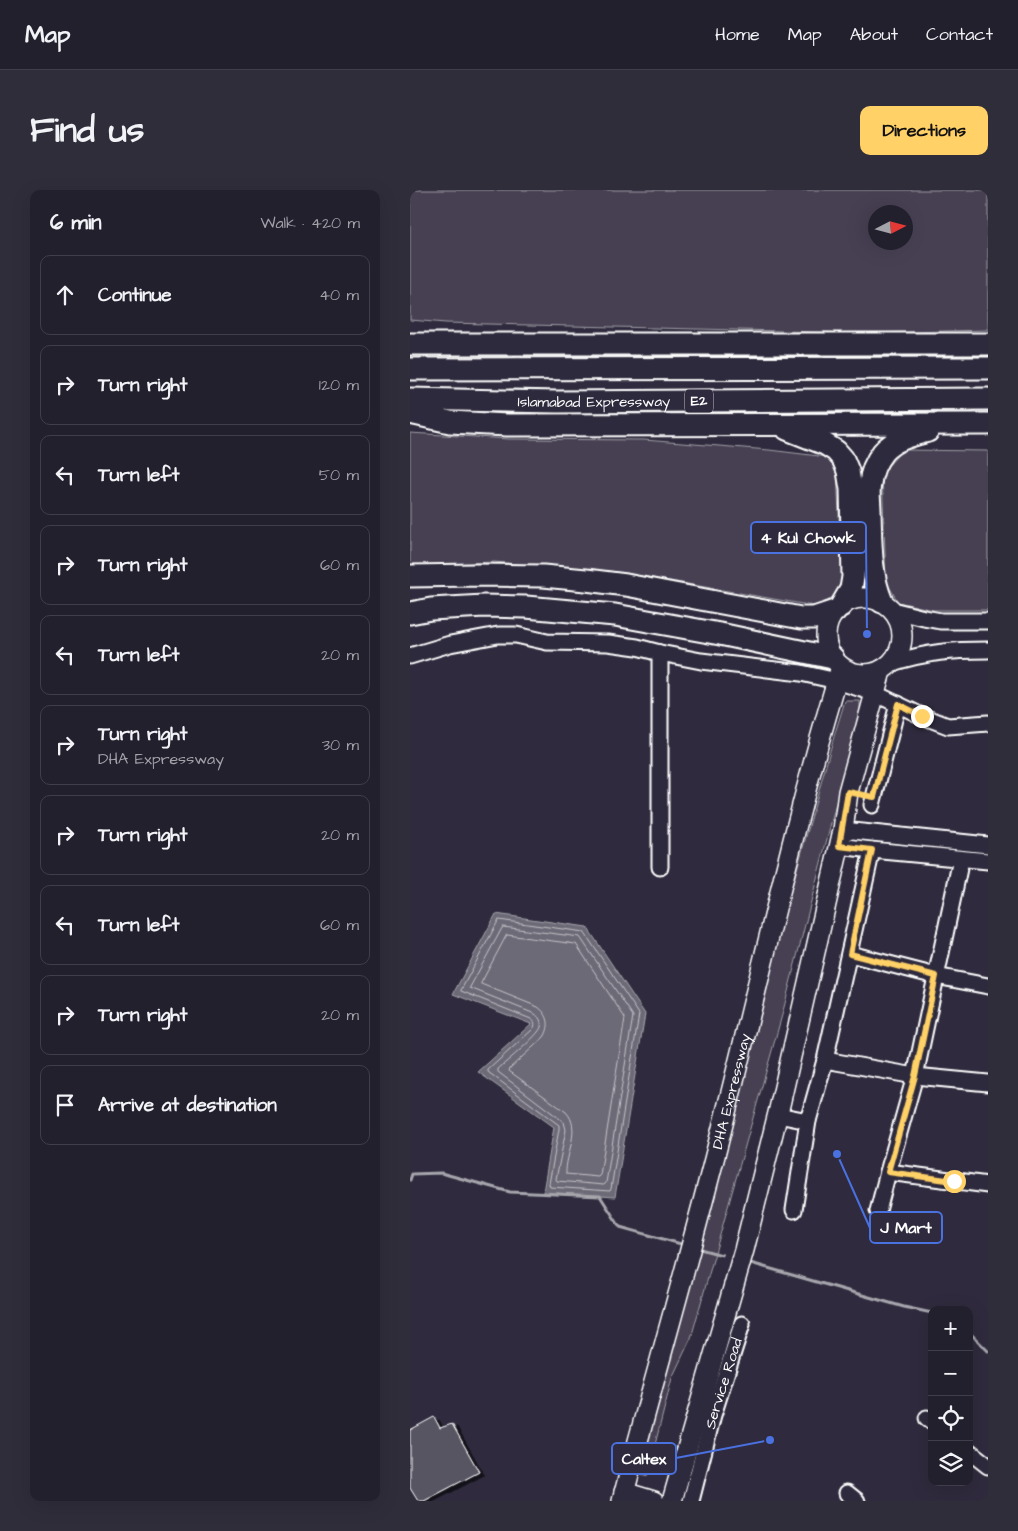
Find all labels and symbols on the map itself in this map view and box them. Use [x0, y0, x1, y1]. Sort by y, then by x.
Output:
north arrow [868, 205, 913, 250]
road number: E2 [685, 390, 713, 412]
street label: Islamabad Expressway [517, 391, 670, 413]
callout: 4 Kul Chowk [751, 522, 866, 553]
text: 4 Kul Chowk [760, 527, 856, 549]
route end [911, 705, 934, 728]
street label: DHA Expressway [707, 1031, 757, 1151]
route start [943, 1170, 966, 1193]
callout: J Mart [870, 1212, 942, 1243]
text: J Mart [879, 1217, 932, 1239]
street label: Service Road [699, 1335, 747, 1431]
callout: Caltex [612, 1443, 676, 1474]
text: Caltex [622, 1448, 667, 1470]

